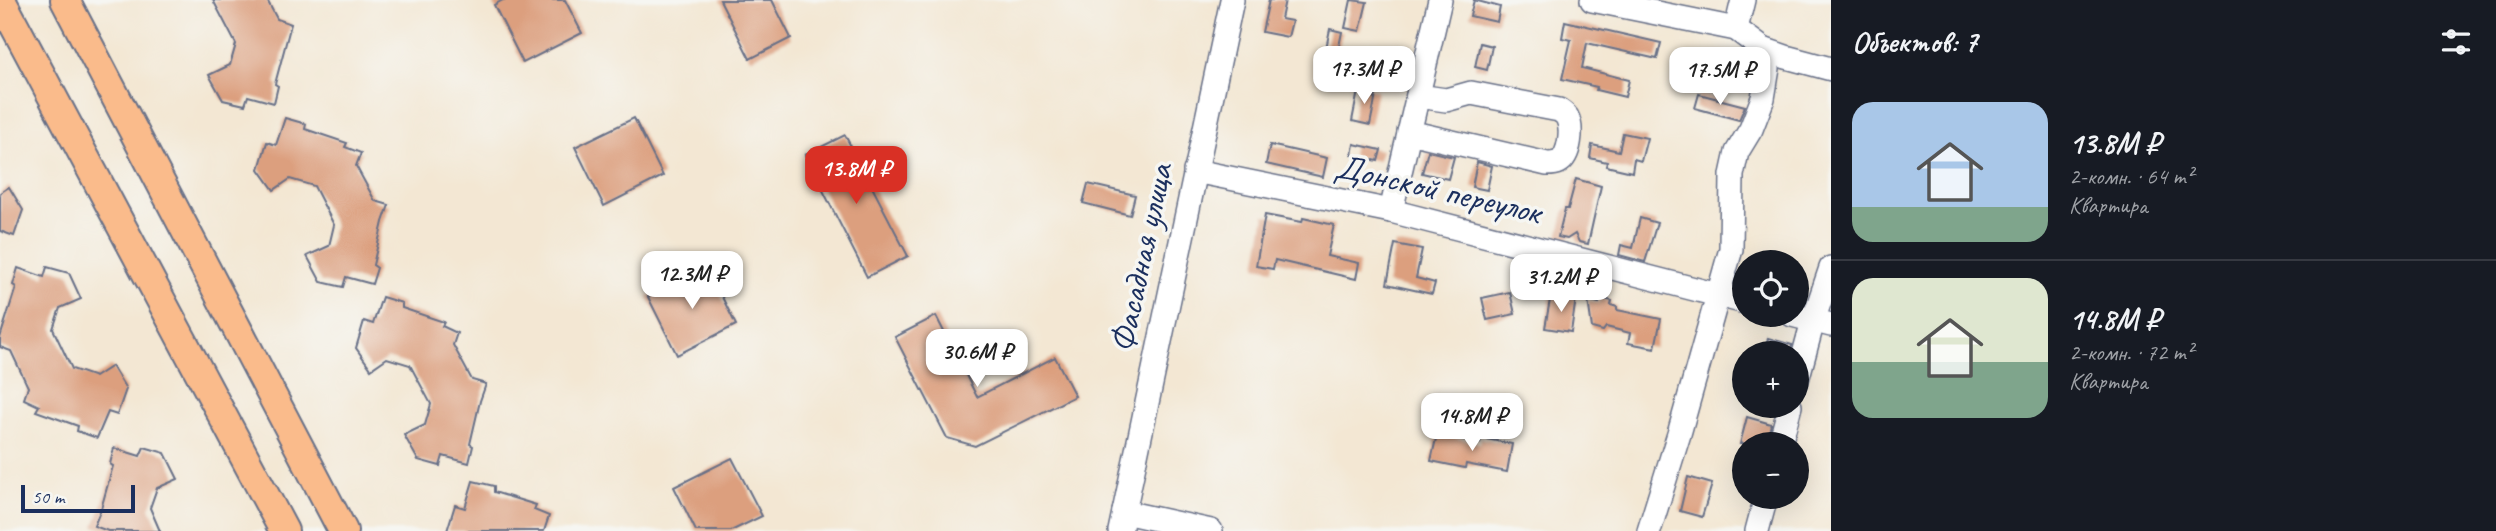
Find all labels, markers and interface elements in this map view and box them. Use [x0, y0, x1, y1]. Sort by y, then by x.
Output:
text: Объектов: 7 [1852, 23, 1977, 61]
icon: filters [2437, 23, 2475, 61]
pin: 17.3M ₽ [1299, 46, 1429, 106]
pin: 17.5M ₽ [1655, 48, 1785, 107]
text: 17.3M ₽ [1329, 54, 1399, 83]
text: 17.5M ₽ [1685, 55, 1755, 84]
text: 13.8M ₽ [2069, 124, 2160, 162]
icon: home [1908, 130, 1992, 214]
street label: Донской переулок [1331, 143, 1548, 235]
pin: 13.8M ₽ [791, 146, 921, 206]
text: 13.8M ₽ [821, 154, 891, 183]
street label: Фасадная улица [1099, 157, 1183, 356]
text: 2-комн. · 64 m² [2069, 162, 2193, 191]
text: Квартира [2069, 191, 2147, 220]
map controls [1732, 250, 1809, 509]
button: locate [1732, 250, 1809, 327]
pin: 12.3M ₽ [627, 252, 757, 311]
pin: 31.2M ₽ [1496, 254, 1626, 314]
text: 12.3M ₽ [657, 259, 727, 288]
text: 31.2M ₽ [1526, 262, 1596, 291]
text: 14.8M ₽ [2069, 300, 2160, 338]
icon: home [1908, 306, 1992, 390]
pin: 30.6M ₽ [912, 330, 1042, 389]
text: 30.6M ₽ [942, 337, 1012, 366]
text: 2-комн. · 72 m² [2069, 338, 2193, 367]
button: + [1732, 341, 1809, 418]
text: Квартира [2069, 367, 2147, 396]
pin: 14.8M ₽ [1407, 393, 1537, 453]
text: 14.8M ₽ [1437, 401, 1507, 430]
button: − [1732, 432, 1809, 509]
scale bar [21, 482, 135, 514]
text: 50 m [32, 485, 64, 509]

